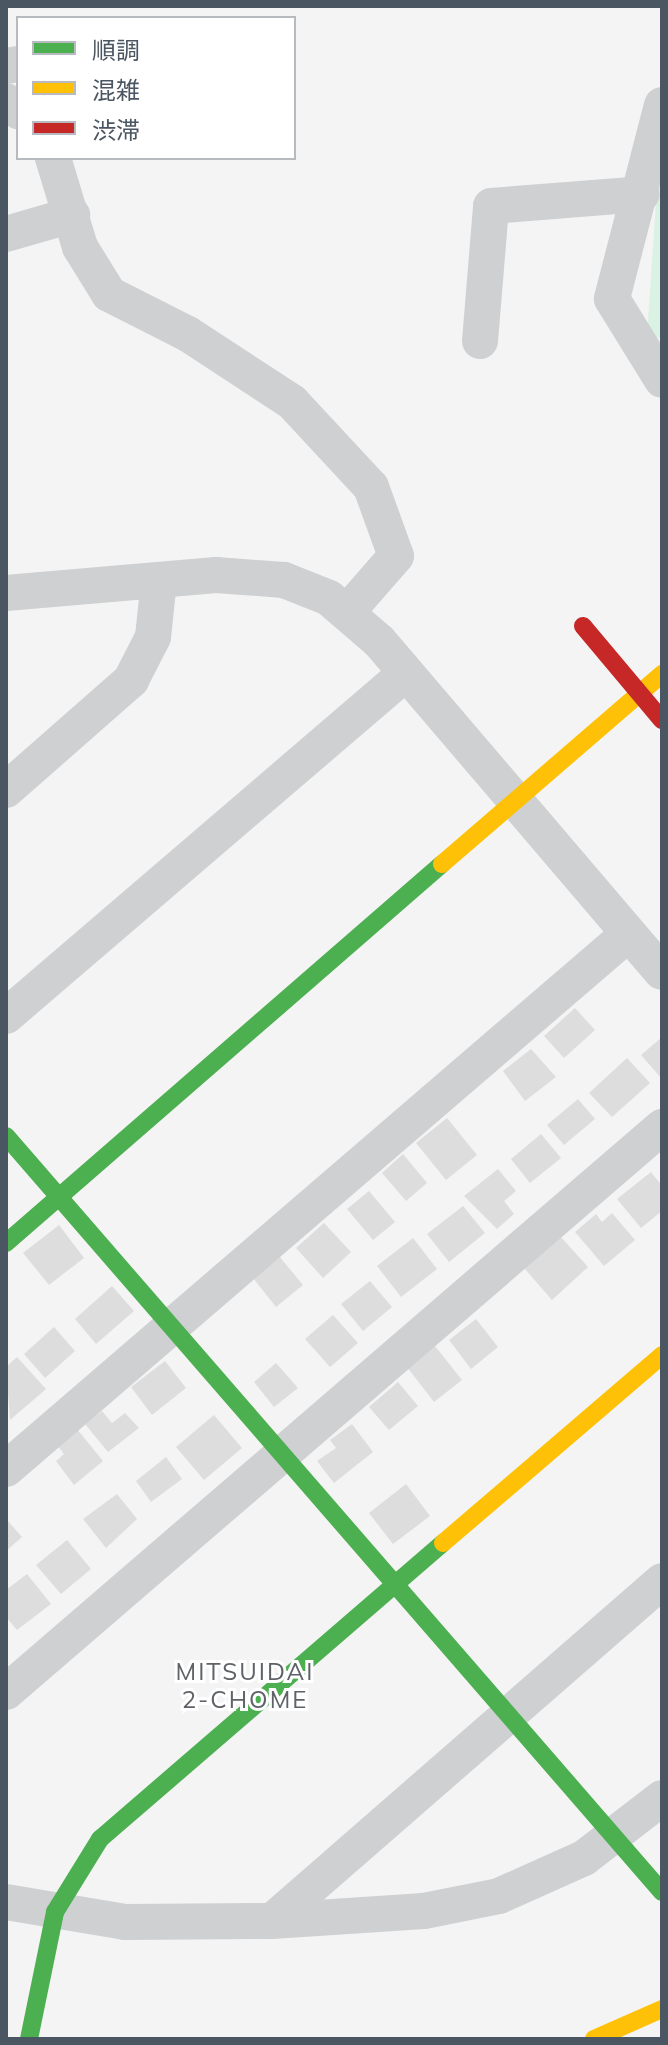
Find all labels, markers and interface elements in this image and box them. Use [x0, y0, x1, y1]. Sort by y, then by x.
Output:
legend [16, 16, 296, 160]
text: 順調 [92, 35, 140, 65]
text: 混雑 [92, 75, 140, 105]
text: 渋滞 [92, 115, 140, 145]
district label: MITSUIDAI 2-CHOME [176, 1658, 314, 1714]

